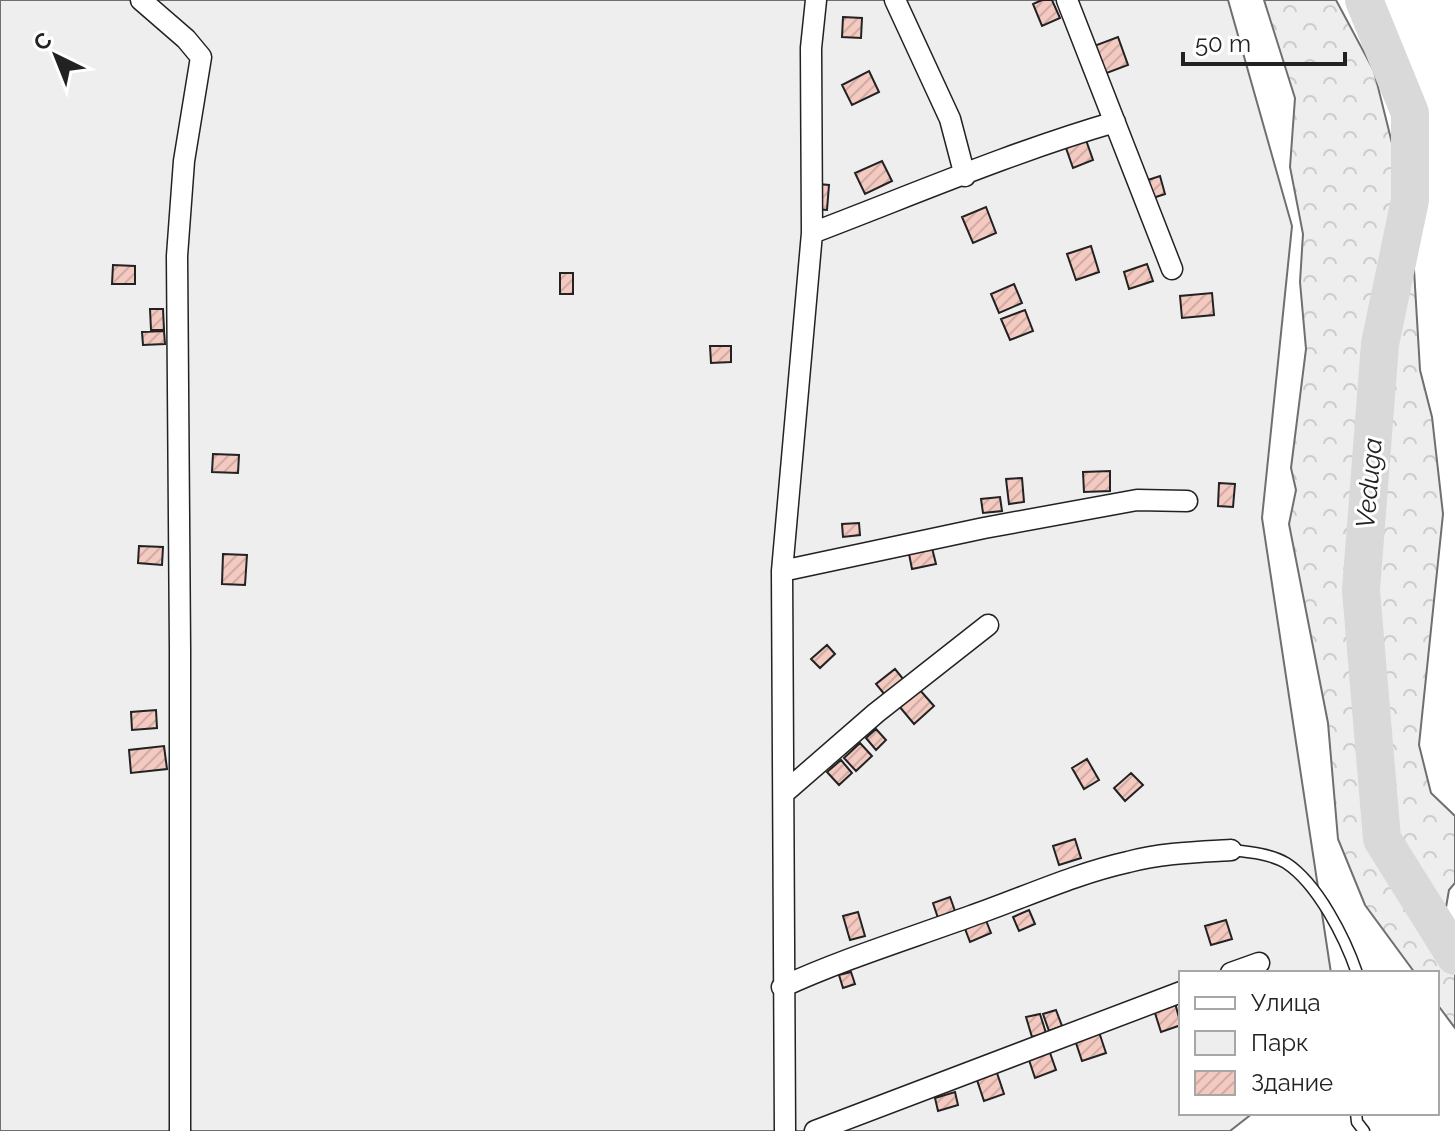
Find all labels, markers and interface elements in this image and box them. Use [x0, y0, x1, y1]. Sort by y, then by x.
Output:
north arrow [16, 16, 96, 96]
scale bar [1183, 16, 1345, 66]
text: С [28, 27, 57, 56]
text: 50 m [1195, 29, 1251, 58]
water label: Veduga [1350, 437, 1388, 529]
legend [1179, 971, 1439, 1115]
text: Улица [1251, 988, 1321, 1017]
text: Парк [1251, 1028, 1309, 1057]
text: Здание [1251, 1068, 1333, 1097]

